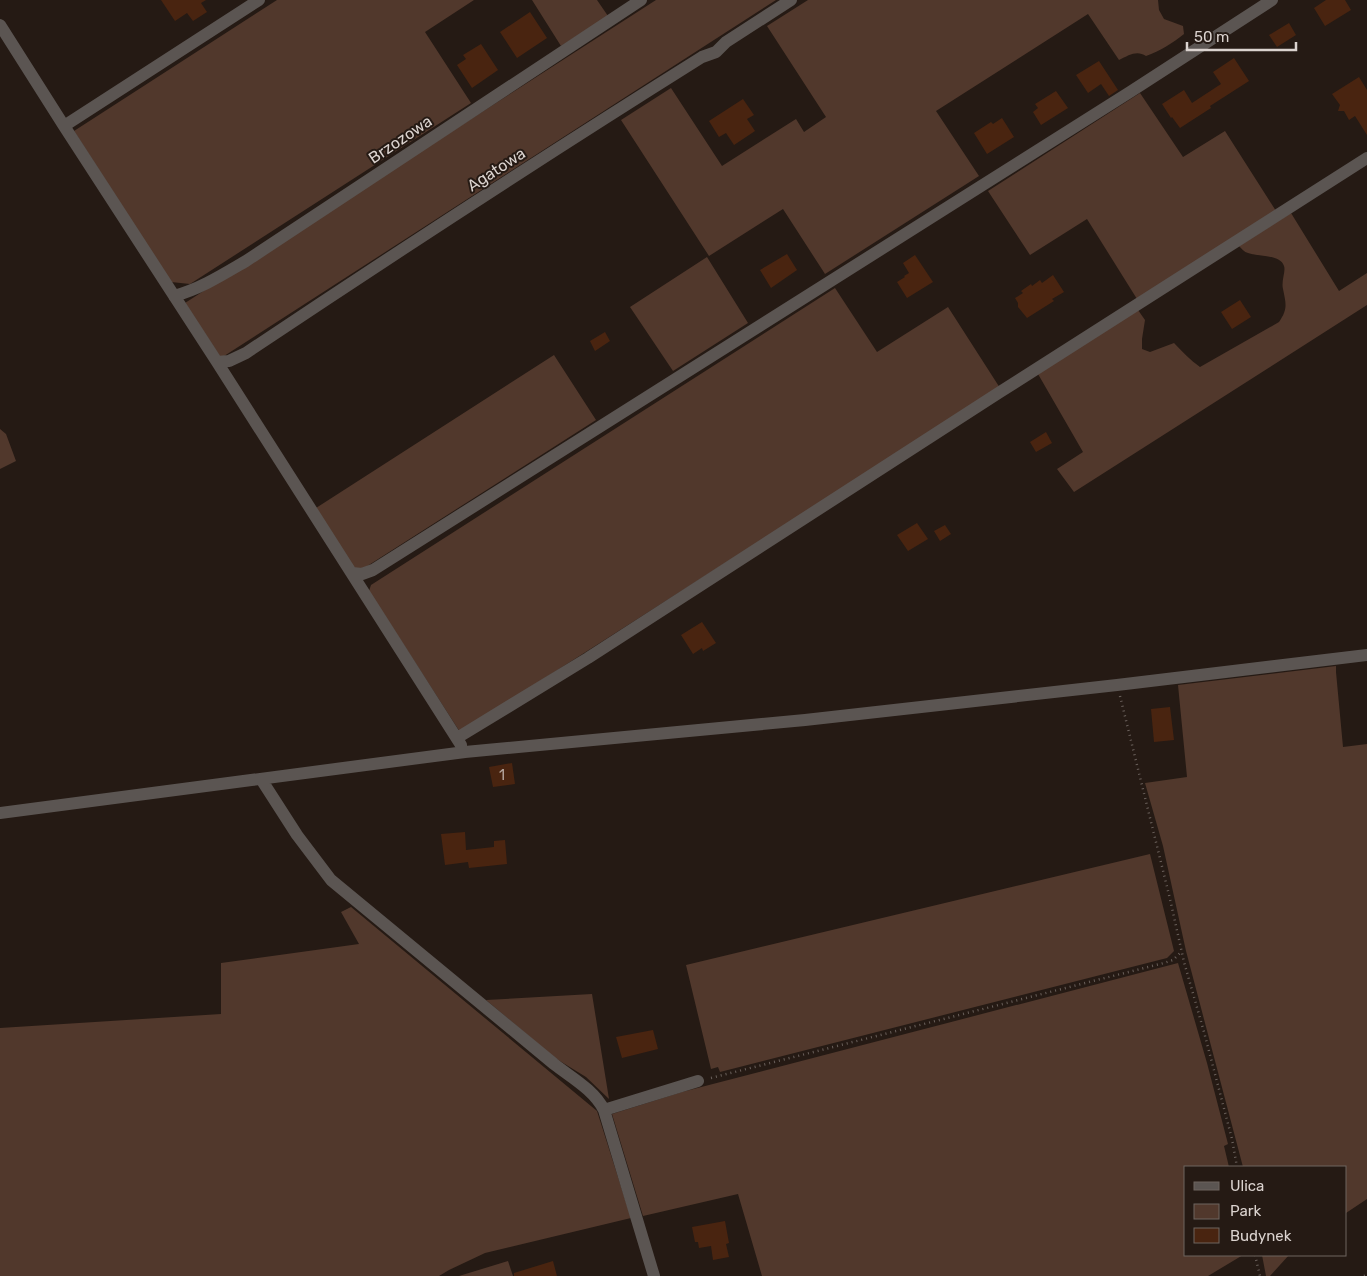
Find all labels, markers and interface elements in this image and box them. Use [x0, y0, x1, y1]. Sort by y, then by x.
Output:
scale bar [1187, 20, 1296, 52]
text: 50 m [1194, 28, 1229, 46]
street label: Brzozowa [365, 111, 436, 168]
street label: Agatowa [464, 144, 529, 195]
house number: 1 [499, 767, 505, 784]
legend [1184, 1166, 1347, 1256]
text: Ulica [1230, 1177, 1264, 1195]
text: Park [1230, 1202, 1261, 1220]
text: Budynek [1230, 1227, 1292, 1245]

